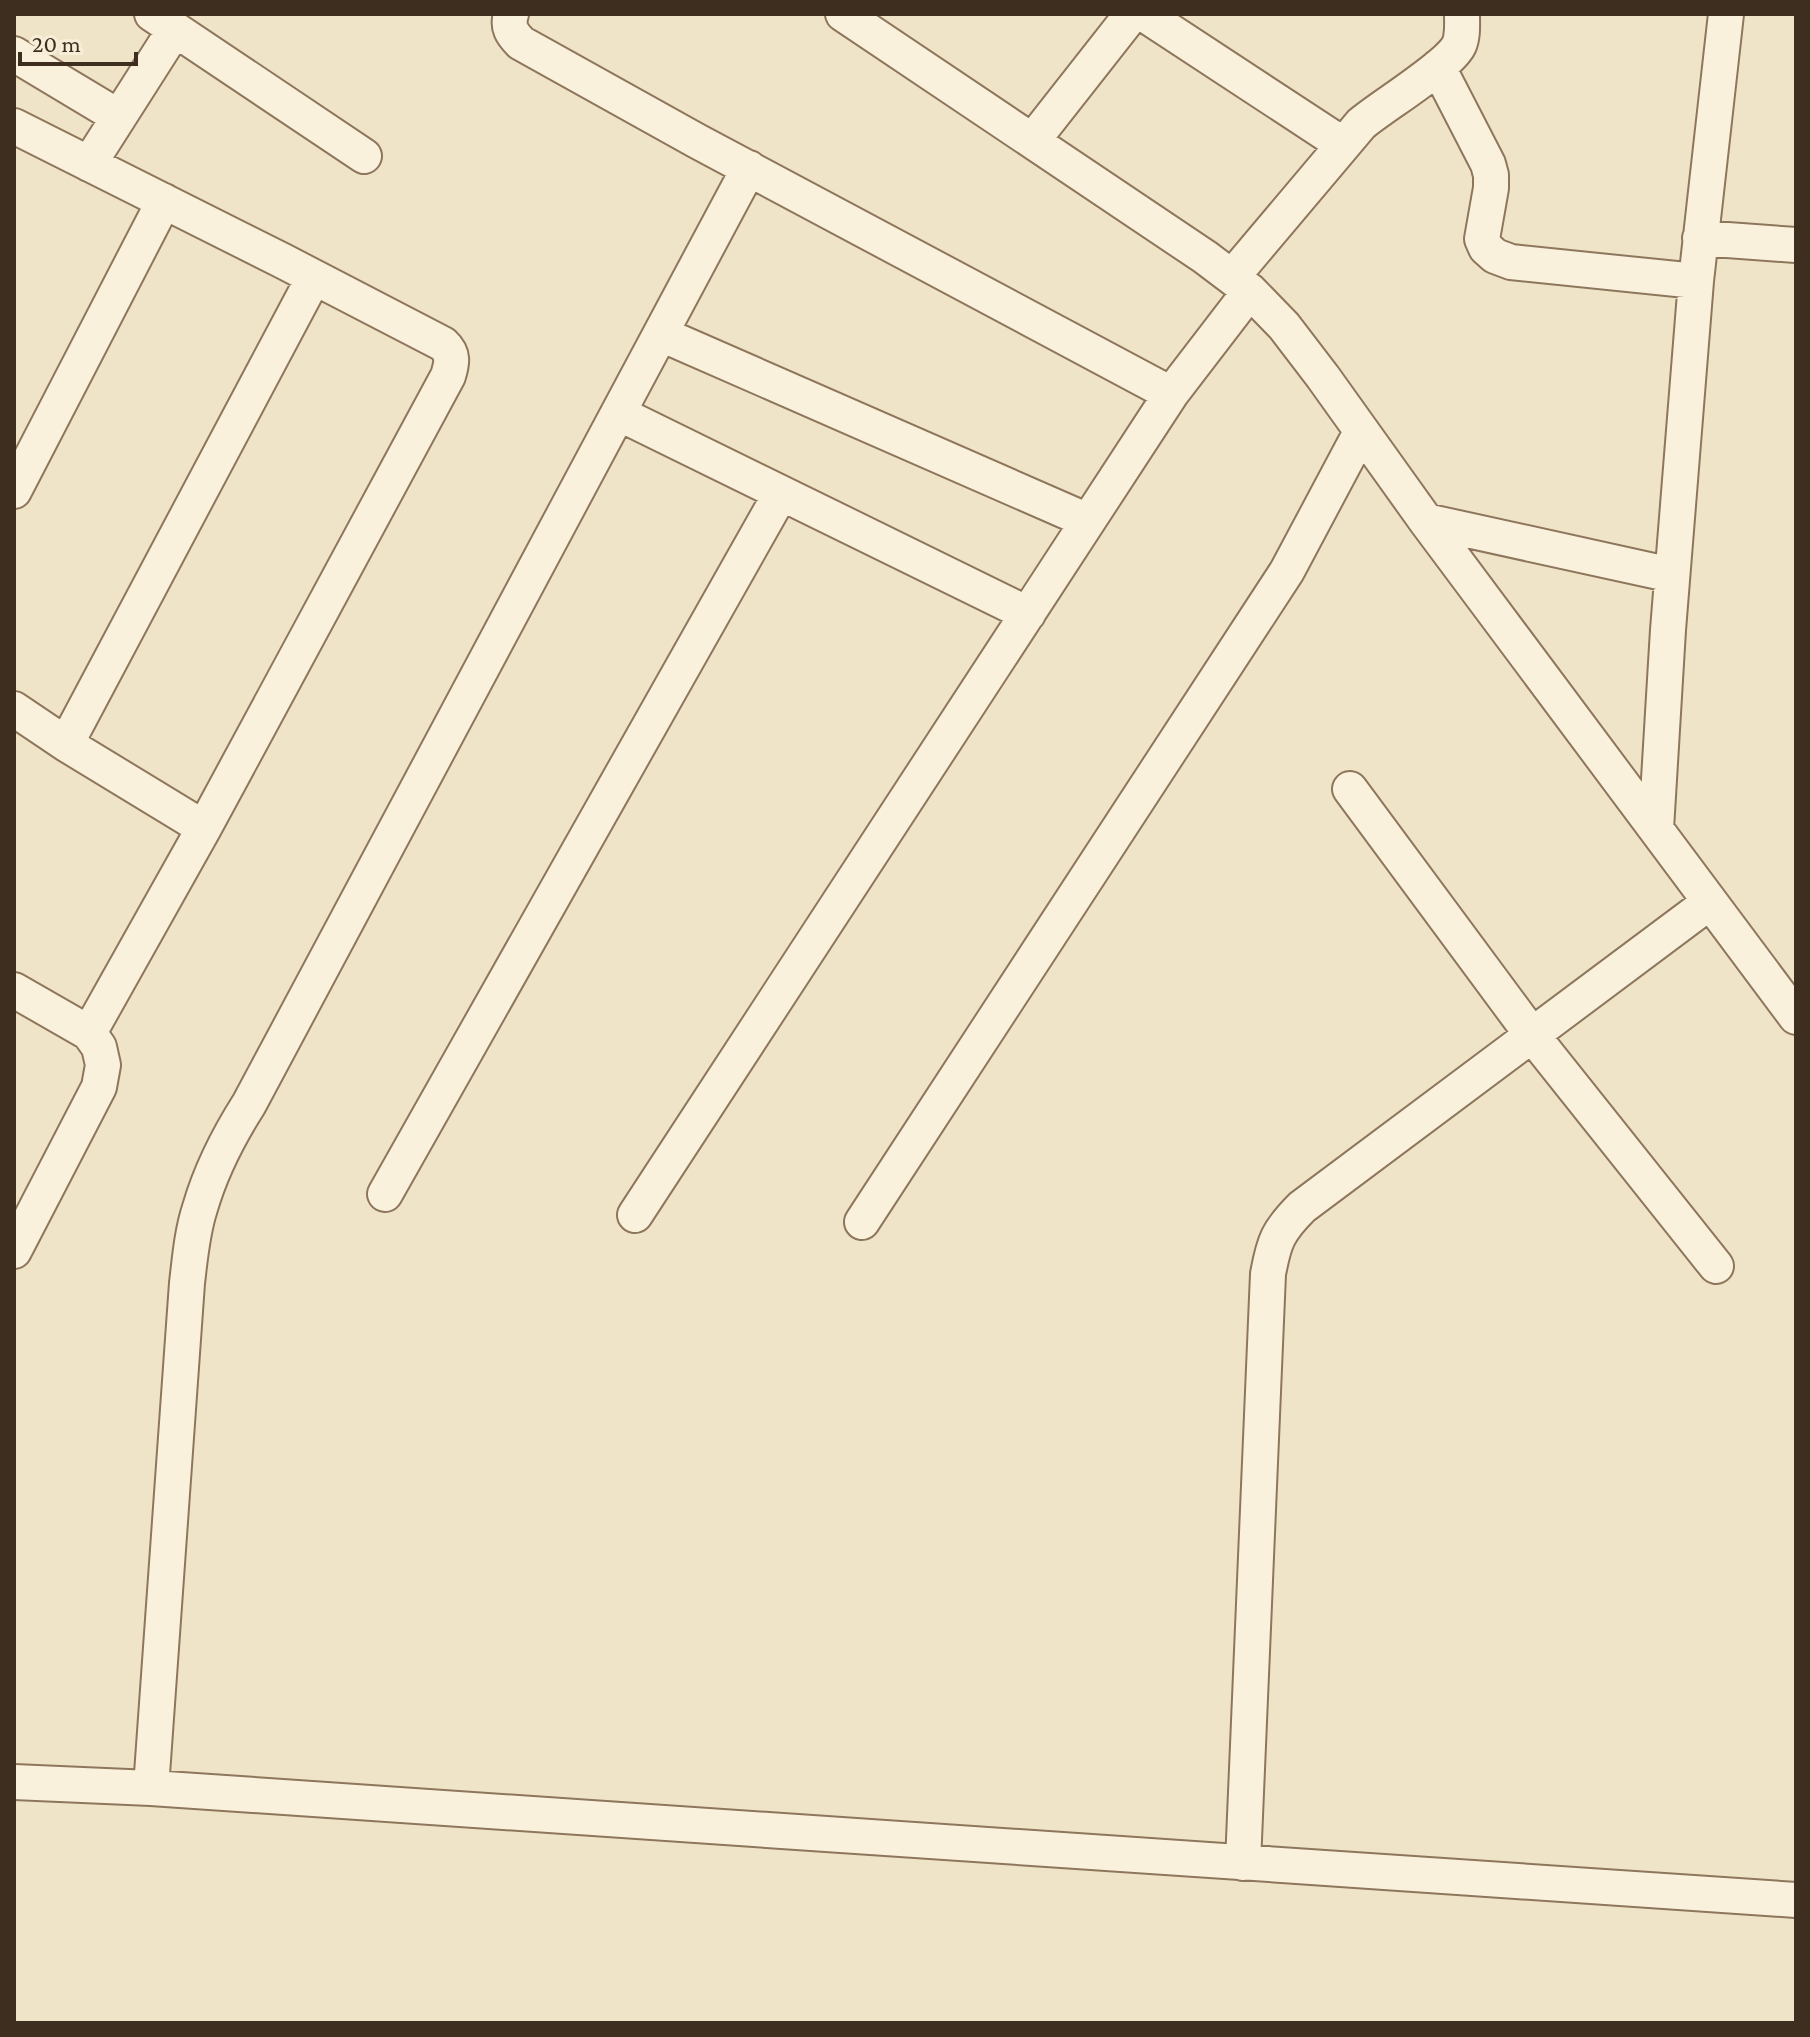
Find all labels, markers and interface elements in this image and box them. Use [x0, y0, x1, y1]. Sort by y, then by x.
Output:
scale bar [20, 16, 136, 66]
text: 20 m [32, 30, 81, 57]

